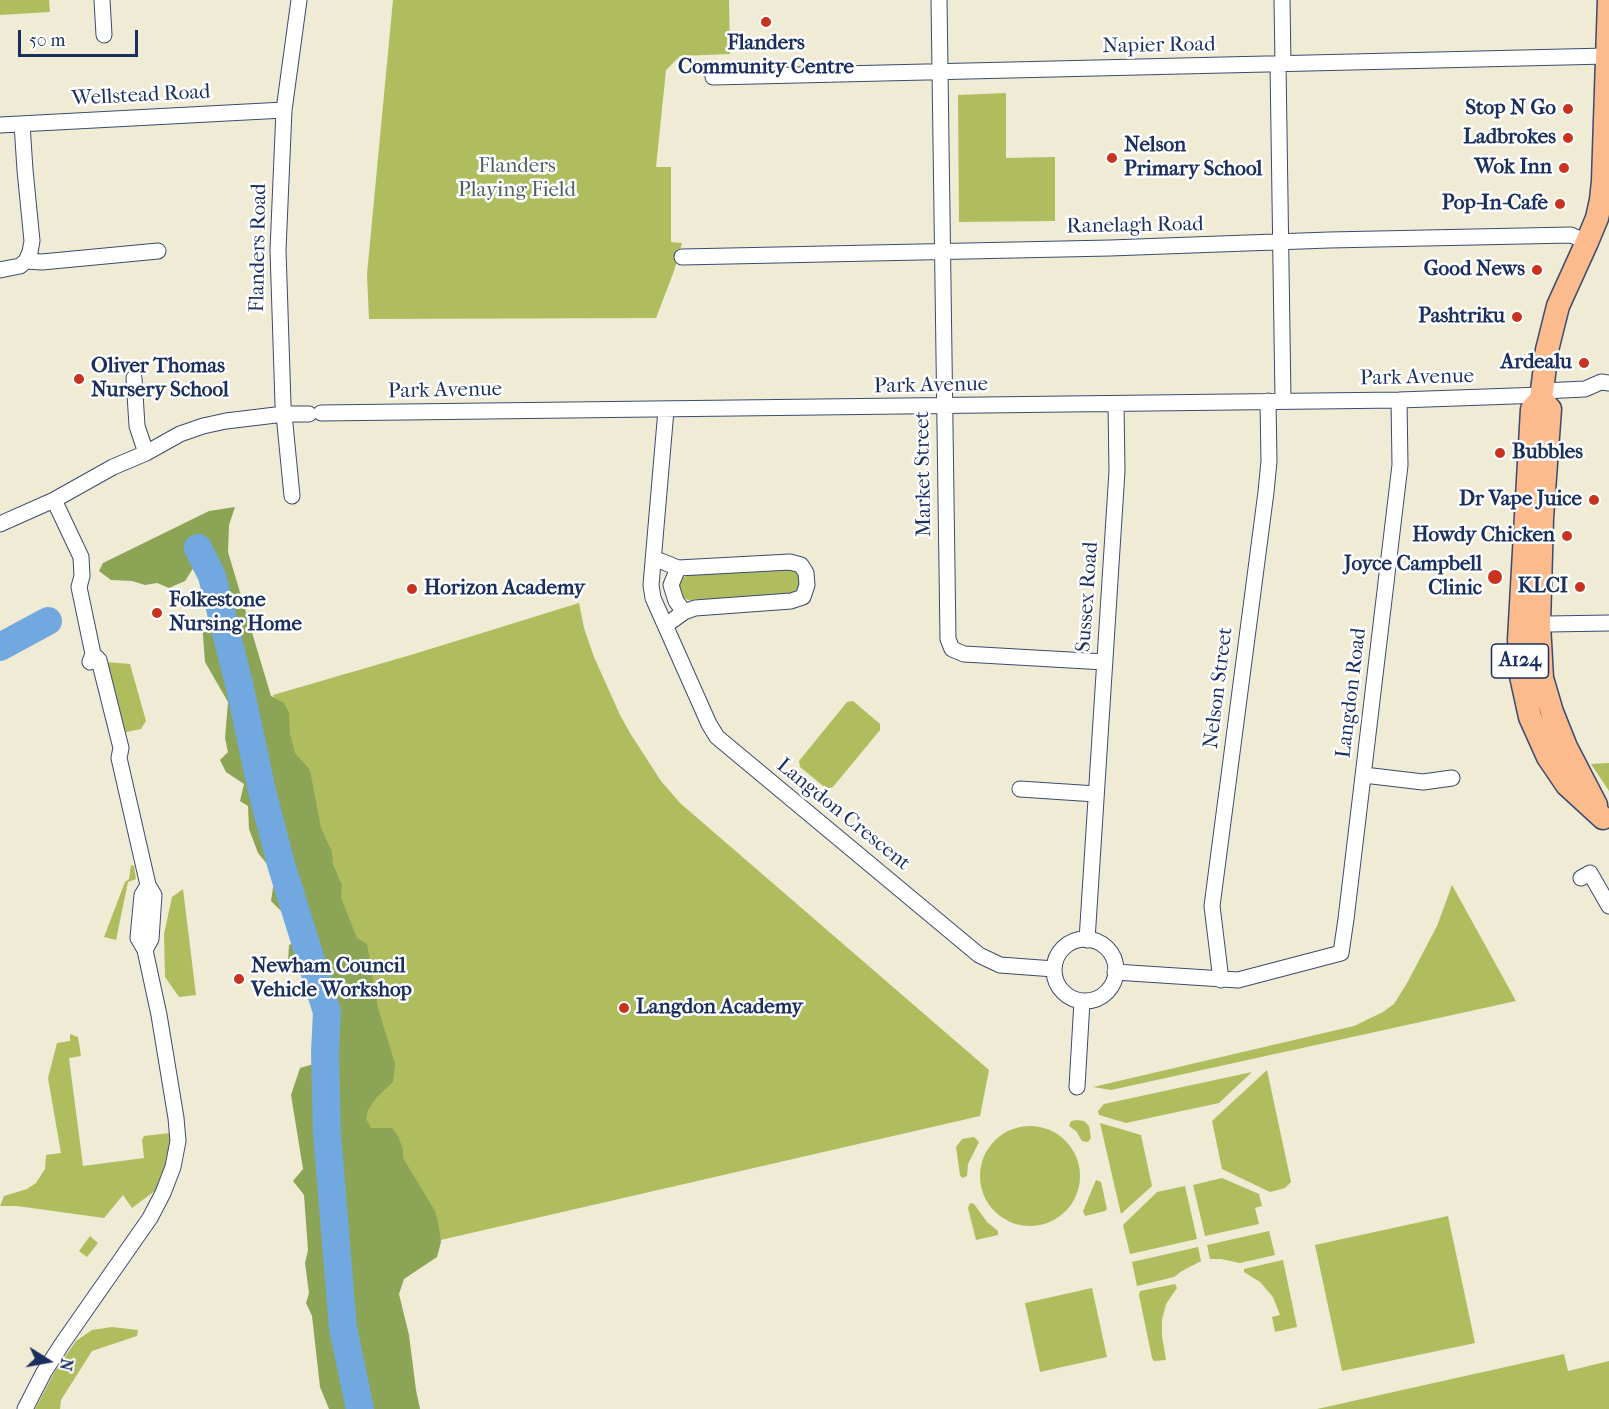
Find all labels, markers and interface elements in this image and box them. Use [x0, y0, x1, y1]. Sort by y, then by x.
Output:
marker: Flanders Community Centre [759, 15, 773, 29]
scale bar [21, 18, 141, 56]
text: 50 m [29, 30, 65, 51]
place label: Flanders Community Centre [678, 31, 854, 81]
street label: Napier Road [1102, 32, 1216, 60]
street label: Wellstead Road [71, 80, 211, 112]
place label: Stop N Go [1465, 96, 1556, 122]
marker: Stop N Go [1561, 102, 1575, 116]
place label: Ladbrokes [1463, 125, 1556, 151]
marker: Ladbrokes [1561, 131, 1575, 145]
place label: Nelson Primary School [1124, 133, 1262, 183]
marker: Nelson Primary School [1105, 151, 1119, 165]
park label: Flanders Playing Field [458, 154, 576, 204]
place label: Wok Inn [1474, 155, 1552, 181]
marker: Wok Inn [1557, 161, 1571, 175]
street label: Flanders Road [245, 183, 273, 313]
place label: Pop-In-Cafe [1442, 191, 1548, 217]
marker: Pop-In-Cafe [1553, 197, 1567, 211]
street label: Ranelagh Road [1066, 212, 1204, 240]
place label: Good News [1424, 257, 1525, 283]
marker: Good News [1530, 263, 1544, 277]
place label: Pashtriku [1418, 304, 1505, 330]
marker: Pashtriku [1510, 310, 1524, 324]
place label: Ardealu [1501, 350, 1572, 376]
place label: Oliver Thomas Nursery School [91, 354, 229, 404]
marker: Ardealu [1577, 356, 1591, 370]
street label: Park Avenue [1360, 364, 1474, 392]
marker: Oliver Thomas Nursery School [72, 372, 86, 386]
street label: Park Avenue [874, 372, 988, 400]
street label: Park Avenue [388, 377, 502, 405]
street label: Market Street [910, 411, 938, 537]
place label: Bubbles [1512, 440, 1583, 466]
marker: Bubbles [1493, 446, 1507, 460]
place label: Dr Vape Juice [1459, 487, 1582, 513]
marker: Dr Vape Juice [1587, 493, 1601, 507]
place label: Howdy Chicken [1412, 523, 1555, 549]
marker: Howdy Chicken [1560, 529, 1574, 543]
street label: Sussex Road [1072, 541, 1104, 653]
place label: Joyce Campbell Clinic [1344, 552, 1482, 602]
marker: Joyce Campbell Clinic [1486, 568, 1504, 586]
place label: KLCI [1518, 574, 1568, 600]
place label: Horizon Academy [424, 576, 585, 602]
marker: KLCI [1573, 580, 1587, 594]
marker: Horizon Academy [405, 582, 419, 596]
place label: Folkestone Nursing Home [169, 588, 302, 638]
marker: Folkestone Nursing Home [150, 606, 164, 620]
street label: Nelson Street [1199, 626, 1239, 750]
street label: Langdon Road [1332, 626, 1372, 760]
road number: A124 [1492, 644, 1549, 678]
street label: Langdon Crescent [771, 753, 915, 877]
place label: Newham Council Vehicle Workshop [251, 954, 412, 1004]
marker: Newham Council Vehicle Workshop [232, 972, 246, 986]
place label: Langdon Academy [636, 995, 803, 1021]
marker: Langdon Academy [617, 1001, 631, 1015]
north arrow [18, 1331, 78, 1391]
text: N [56, 1357, 77, 1372]

